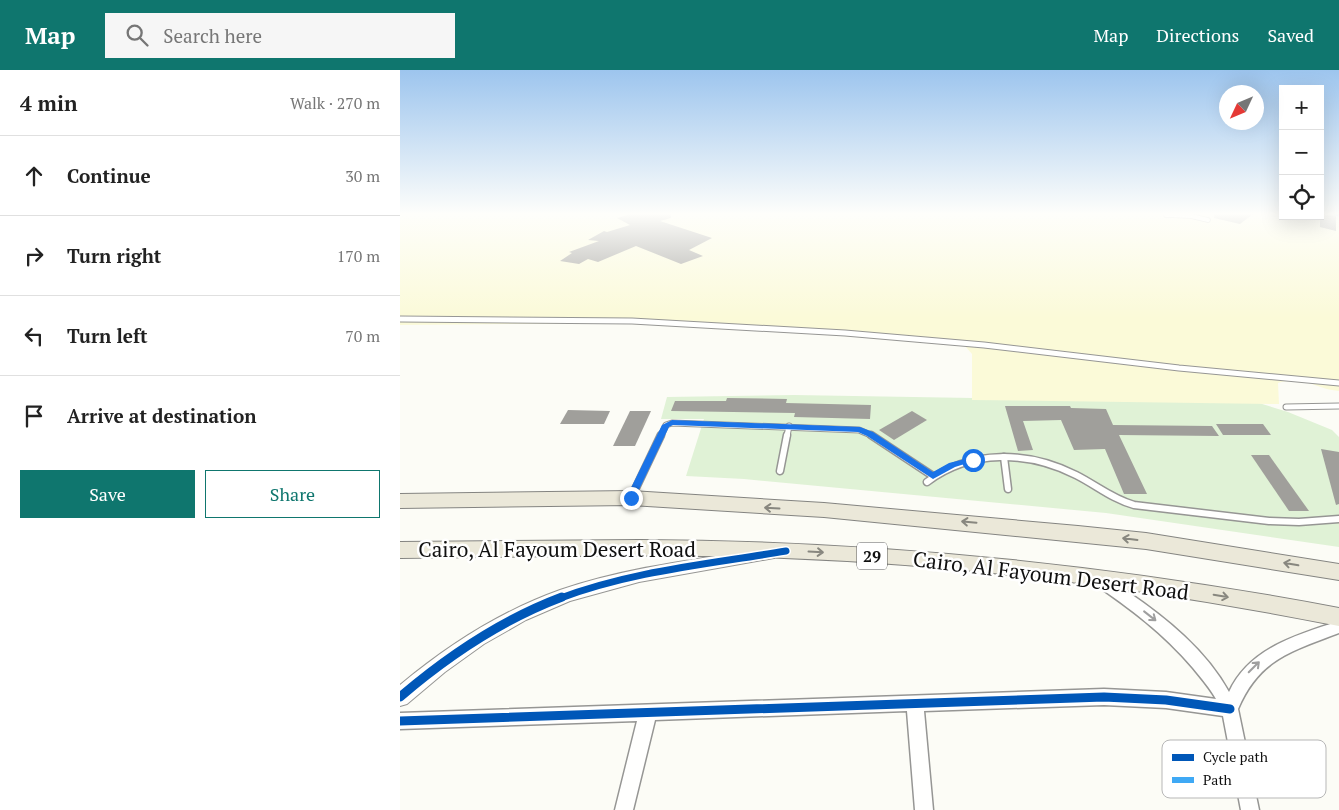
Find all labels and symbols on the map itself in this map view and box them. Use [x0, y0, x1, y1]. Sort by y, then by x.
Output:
north arrow [1219, 85, 1264, 130]
route start [962, 449, 985, 472]
route end [620, 487, 643, 510]
one-way arrow [764, 503, 780, 512]
one-way arrow [961, 517, 977, 527]
one-way arrow [1123, 534, 1139, 544]
street label: Cairo, Al Fayoum Desert Road [418, 535, 696, 563]
road number: 29 [857, 542, 887, 570]
street label: Cairo, Al Fayoum Desert Road [911, 544, 1191, 606]
one-way arrow [808, 548, 824, 557]
one-way arrow [1283, 558, 1299, 568]
one-way arrow [1213, 591, 1229, 601]
one-way arrow [1143, 611, 1157, 621]
one-way arrow [1248, 661, 1260, 673]
legend [1162, 740, 1326, 798]
text: Cycle path [1203, 747, 1268, 766]
text: Path [1203, 770, 1232, 789]

